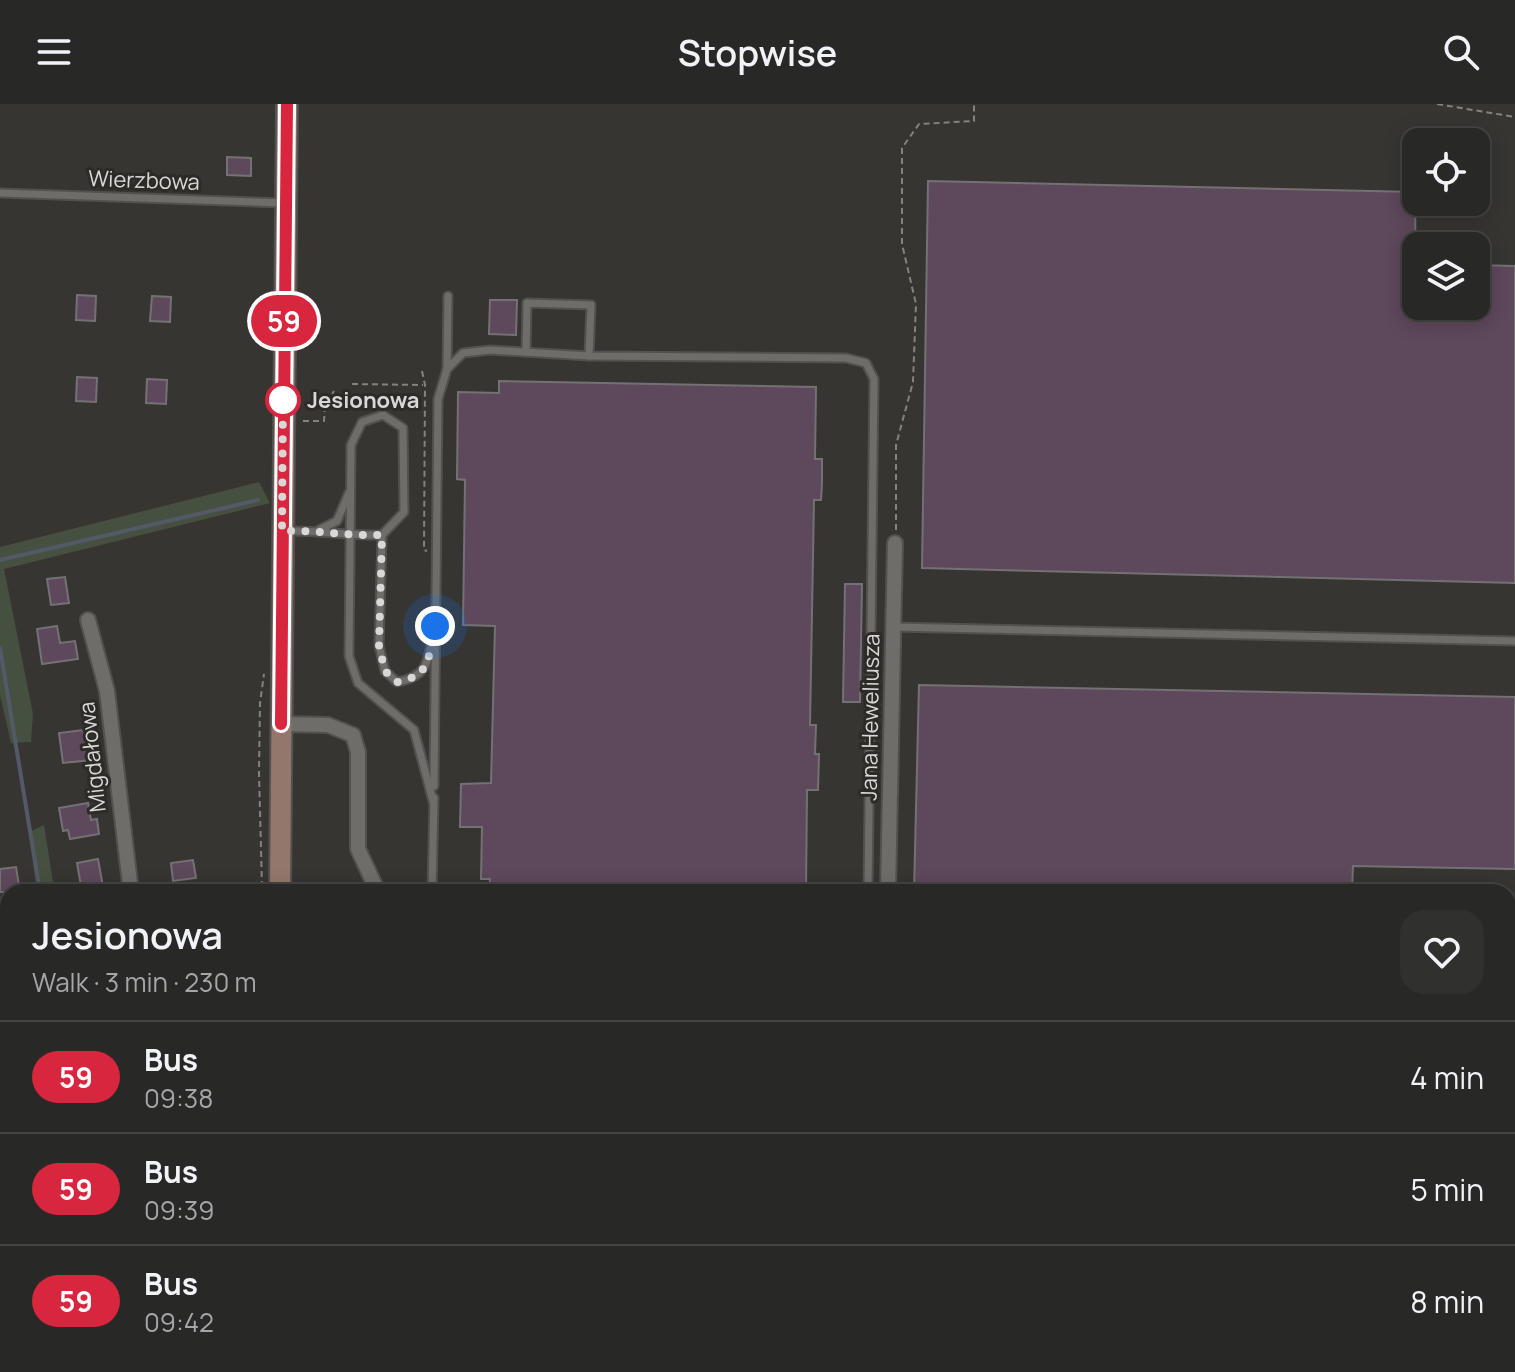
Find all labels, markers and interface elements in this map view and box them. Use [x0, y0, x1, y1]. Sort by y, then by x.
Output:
text: Stopwise [678, 28, 837, 77]
icon: menu [32, 30, 76, 74]
icon: search [1439, 30, 1483, 74]
map controls [1402, 128, 1490, 320]
button: locate [1402, 128, 1490, 216]
street label: Wierzbowa [88, 163, 200, 197]
button: layers [1402, 232, 1490, 320]
line badge: 59 [248, 295, 320, 347]
text: 59 [267, 302, 301, 340]
marker: Jesionowa [266, 383, 300, 417]
place label: Jesionowa [307, 385, 419, 415]
your location [415, 606, 455, 646]
street label: Jana Heweliusza [854, 633, 886, 801]
street label: Migdałowa [71, 700, 113, 814]
text: Jesionowa [32, 908, 223, 960]
button: heart [1400, 910, 1484, 994]
text: Walk · 3 min · 230 m [32, 964, 257, 1000]
text: Bus [144, 1039, 198, 1080]
text: 4 min [1410, 1057, 1484, 1098]
text: 59 [59, 1058, 93, 1096]
text: 09:38 [144, 1080, 213, 1116]
text: Bus [144, 1151, 198, 1192]
text: 5 min [1410, 1169, 1484, 1210]
text: 59 [59, 1170, 93, 1208]
text: 09:39 [144, 1192, 214, 1228]
text: Bus [144, 1263, 198, 1304]
text: 8 min [1410, 1281, 1484, 1322]
text: 59 [59, 1282, 93, 1320]
text: 09:42 [144, 1304, 214, 1340]

